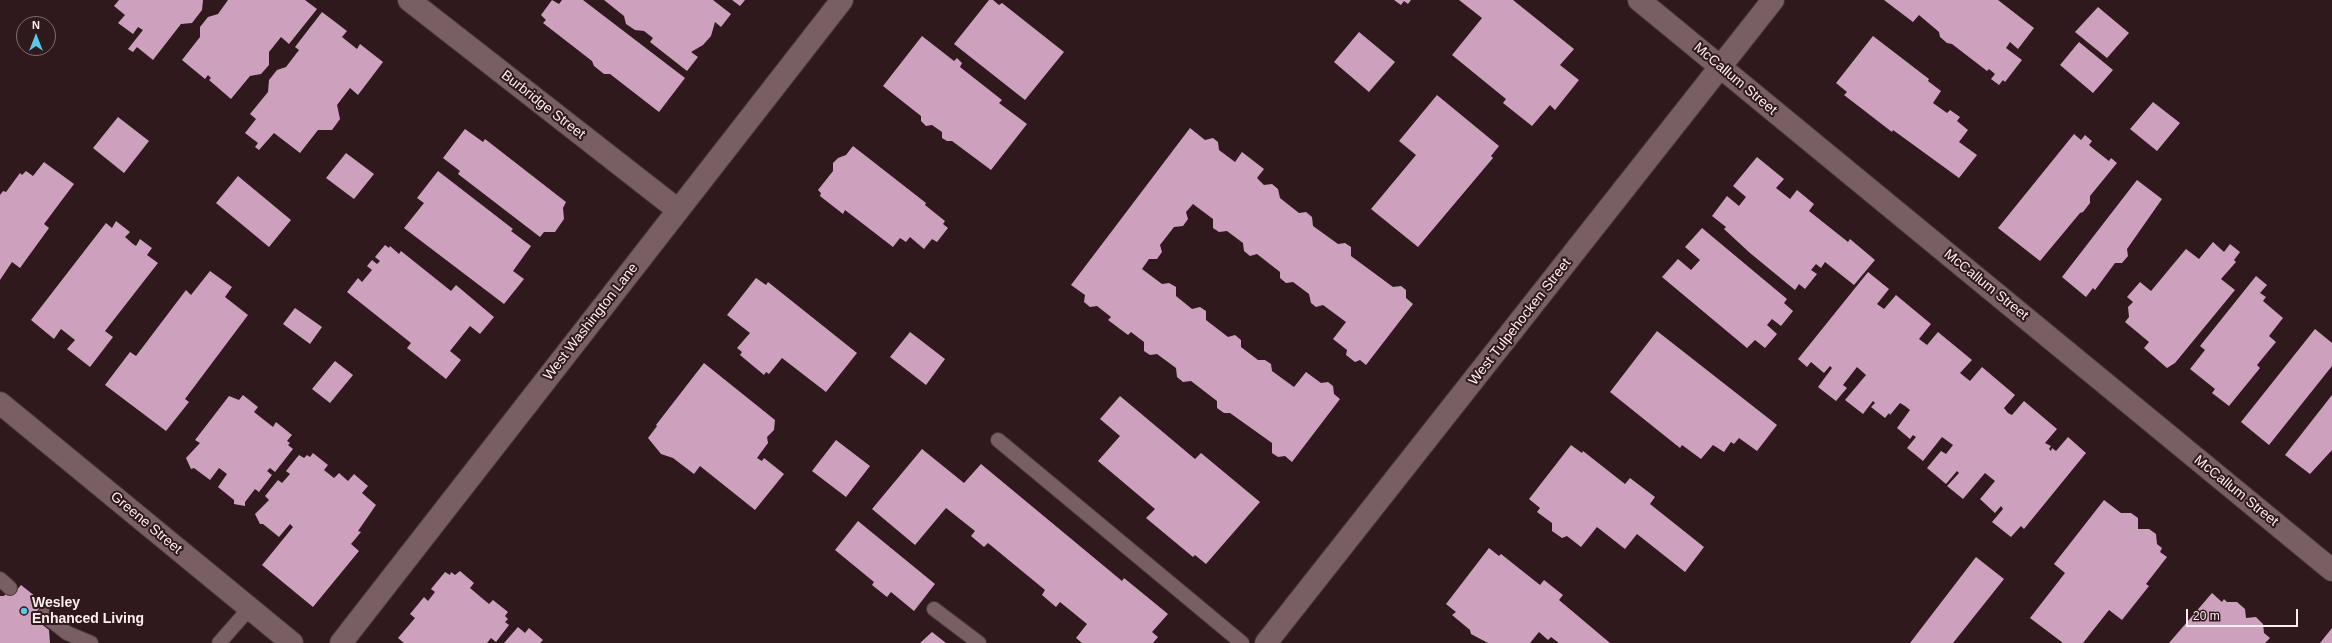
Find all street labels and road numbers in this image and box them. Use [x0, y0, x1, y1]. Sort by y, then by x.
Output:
street label: McCallum Street [1690, 39, 1780, 119]
street label: Burbridge Street [498, 67, 588, 143]
street label: McCallum Street [1941, 246, 2031, 324]
street label: West Tulpehocken Street [1465, 255, 1575, 389]
street label: West Washington Lane [540, 260, 642, 384]
street label: McCallum Street [2191, 452, 2281, 530]
street label: Greene Street [107, 488, 185, 558]

